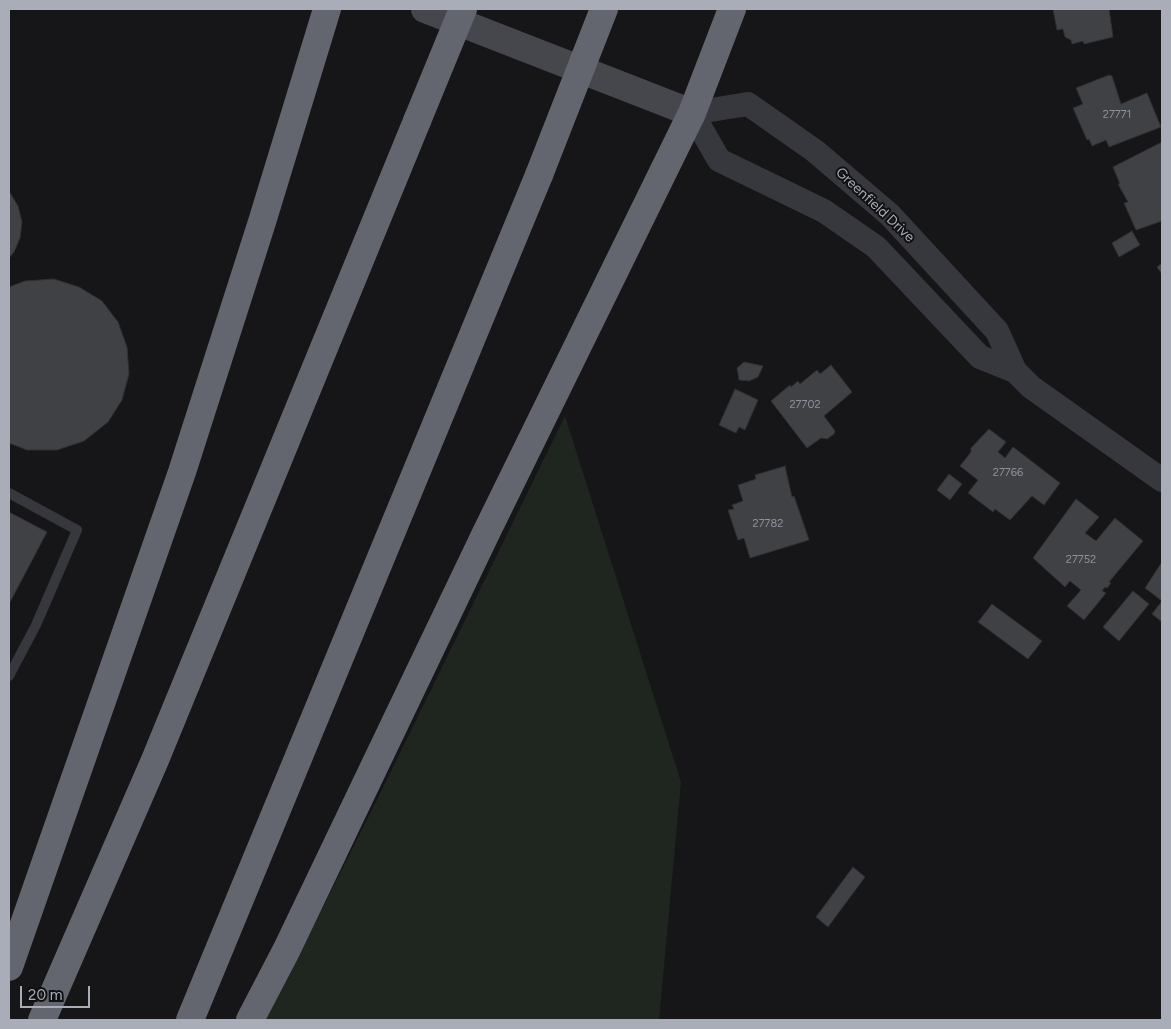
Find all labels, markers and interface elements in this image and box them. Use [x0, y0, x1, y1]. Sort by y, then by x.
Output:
house number: 27771 [1103, 108, 1131, 122]
street label: Greenfield Drive [832, 164, 918, 246]
house number: 27702 [789, 398, 821, 412]
house number: 27766 [993, 466, 1023, 480]
house number: 27782 [753, 517, 783, 531]
house number: 27752 [1066, 553, 1096, 567]
scale bar [22, 976, 92, 1008]
text: 20 m [28, 986, 62, 1004]

